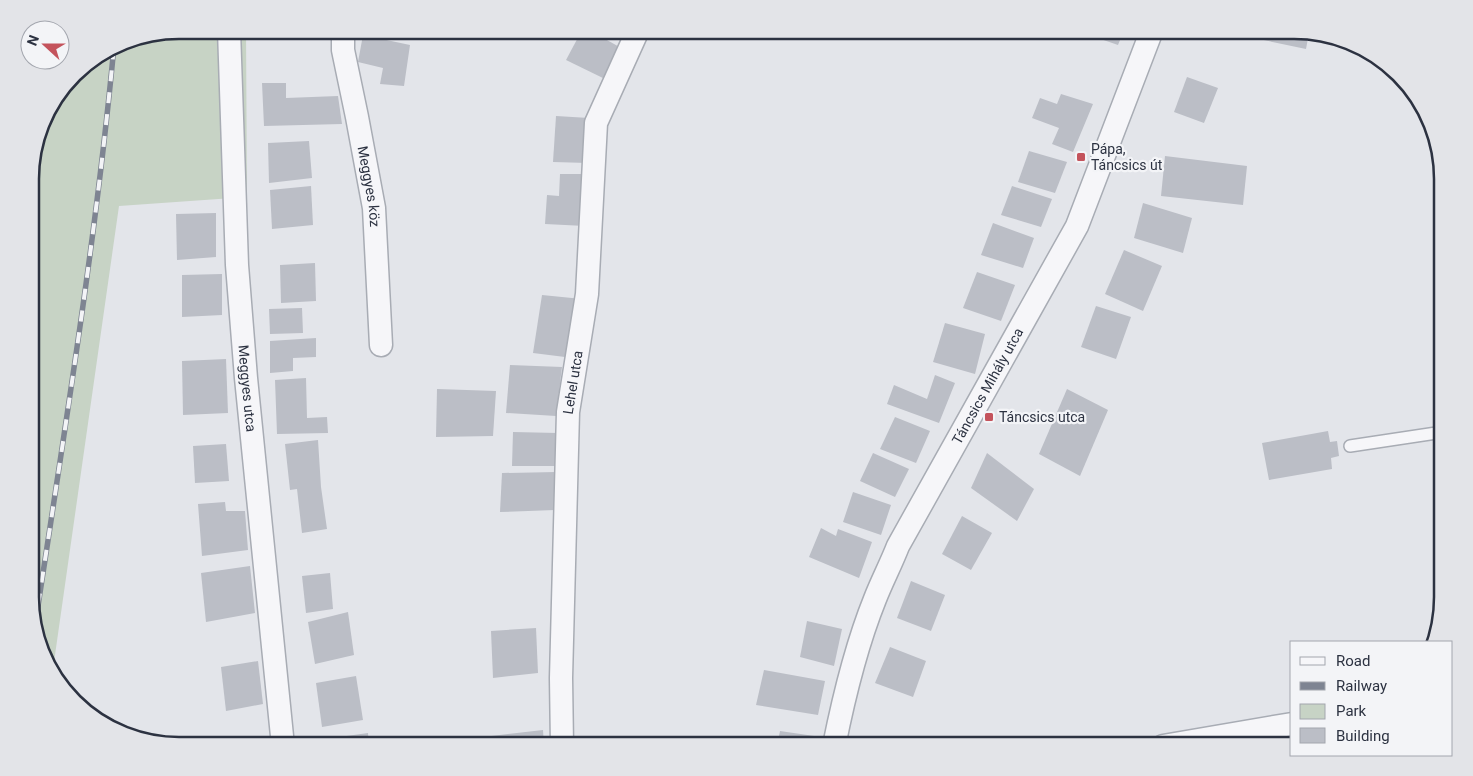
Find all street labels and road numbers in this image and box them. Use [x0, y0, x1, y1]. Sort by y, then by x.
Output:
street label: Meggyes köz [355, 145, 383, 227]
street label: Táncsics Mihály utca [949, 325, 1026, 447]
street label: Meggyes utca [235, 344, 259, 433]
street label: Lehel utca [560, 349, 586, 415]

